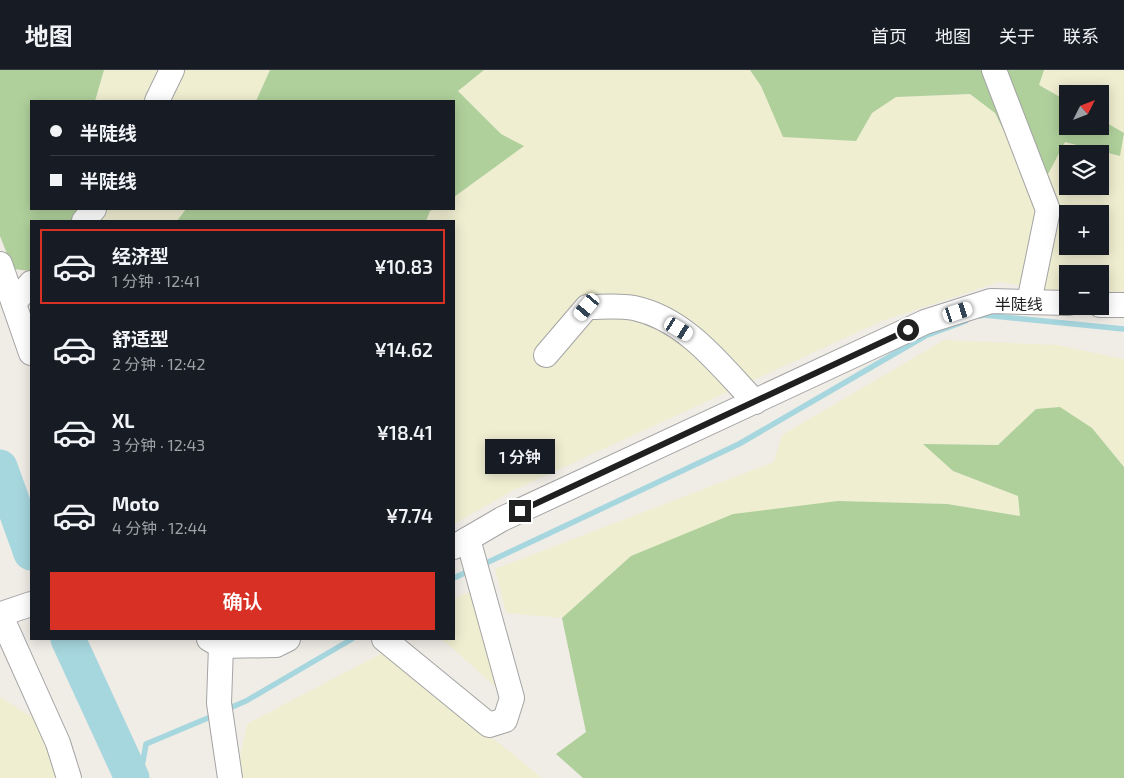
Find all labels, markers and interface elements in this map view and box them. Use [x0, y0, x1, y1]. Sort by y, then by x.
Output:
text: 地图 [25, 21, 73, 50]
text: 首页 [871, 25, 907, 47]
text: 地图 [935, 25, 971, 47]
text: 关于 [999, 25, 1035, 47]
text: 联系 [1063, 25, 1099, 47]
north arrow [1059, 85, 1109, 135]
map controls [1059, 85, 1109, 315]
text: 半陡线 [80, 121, 137, 144]
button: layers [1059, 145, 1109, 195]
text: 半陡线 [80, 169, 137, 192]
button: + [1059, 205, 1109, 255]
icon: car [52, 244, 97, 289]
text: 经济型 [112, 244, 169, 267]
text: ¥10.83 [374, 255, 433, 278]
button: − [1059, 265, 1109, 315]
text: 1 分钟 · 12:41 [112, 271, 200, 290]
car [571, 291, 602, 323]
street label: 半陡线 [995, 294, 1043, 313]
car [941, 300, 974, 324]
car [662, 315, 695, 343]
route start [897, 319, 919, 341]
icon: car [52, 327, 97, 372]
text: 舒适型 [112, 327, 169, 350]
text: ¥14.62 [374, 338, 433, 361]
text: 2 分钟 · 12:42 [112, 354, 205, 373]
text: XL [112, 409, 134, 432]
icon: car [52, 410, 97, 455]
text: ¥18.41 [377, 421, 433, 444]
text: 3 分钟 · 12:43 [112, 435, 205, 454]
callout: 1 分钟 [485, 438, 555, 474]
text: 1 分钟 [499, 447, 541, 466]
text: Moto [112, 492, 160, 515]
icon: car [52, 493, 97, 538]
route end [509, 500, 531, 522]
text: ¥7.74 [386, 504, 433, 527]
text: 4 分钟 · 12:44 [112, 518, 207, 537]
button: 确认 [50, 572, 435, 630]

